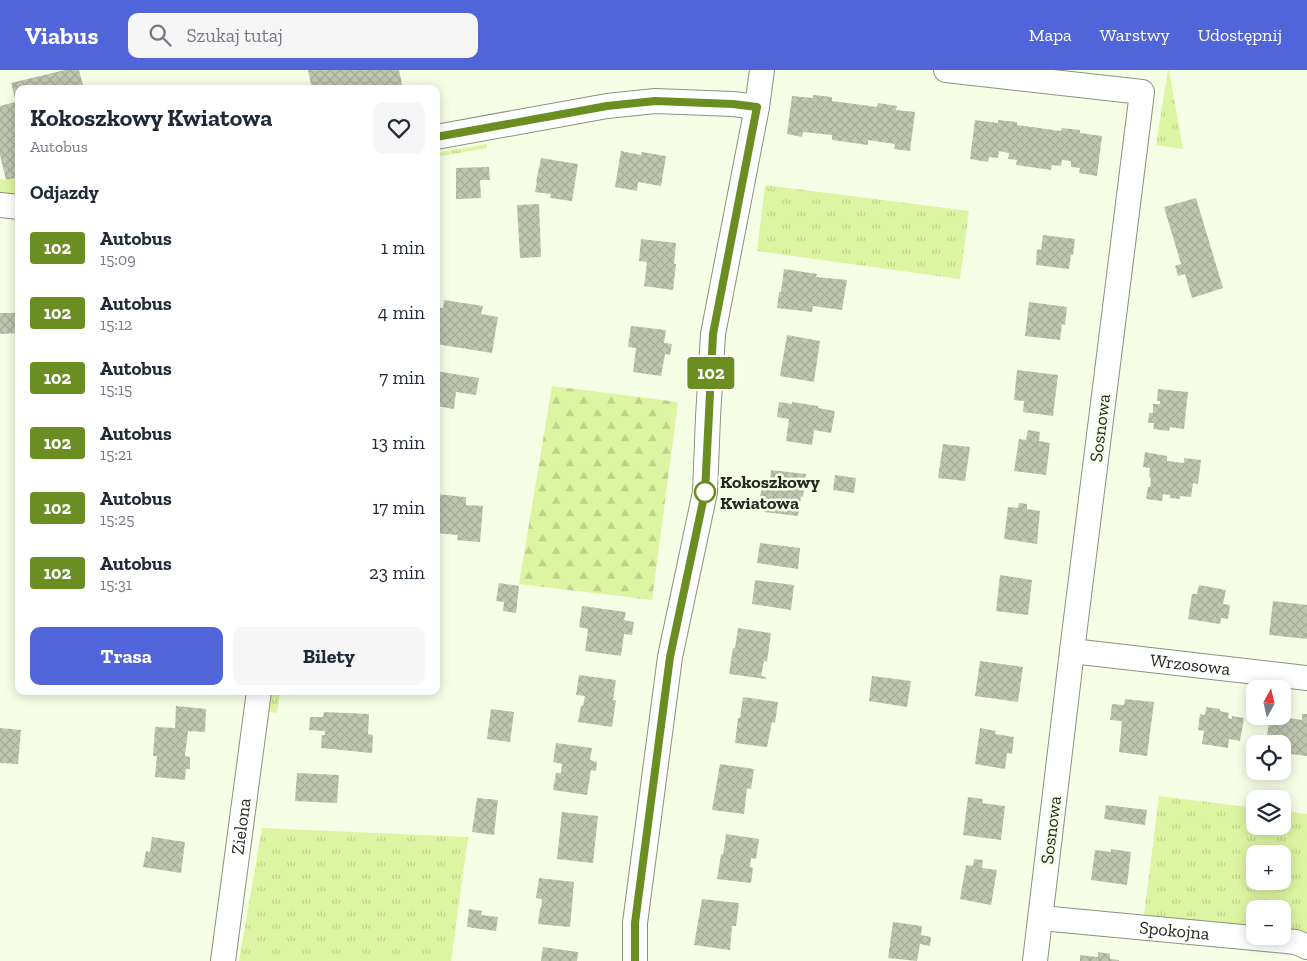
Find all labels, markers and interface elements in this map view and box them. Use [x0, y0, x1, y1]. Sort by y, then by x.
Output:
search box [128, 13, 478, 58]
text: Viabus [25, 21, 98, 50]
icon: search [146, 21, 174, 49]
text: Szukaj tutaj [186, 24, 283, 47]
text: Mapa [1029, 24, 1072, 46]
text: Warstwy [1100, 24, 1170, 46]
text: Udostępnij [1198, 24, 1282, 46]
button: heart [373, 102, 425, 154]
text: Kokoszkowy Kwiatowa [30, 103, 272, 132]
text: Autobus [30, 137, 88, 156]
text: Odjazdy [30, 181, 99, 204]
text: Autobus [100, 227, 172, 250]
text: 1 min [381, 236, 425, 259]
text: 102 [44, 237, 71, 259]
text: 15:09 [100, 250, 136, 269]
text: Autobus [100, 292, 172, 315]
text: 4 min [378, 301, 425, 324]
text: 102 [44, 302, 71, 324]
text: 15:12 [100, 315, 132, 334]
text: Autobus [100, 357, 172, 380]
line badge: 102 [682, 357, 740, 389]
text: 102 [697, 362, 725, 384]
text: 7 min [379, 366, 425, 389]
text: 102 [44, 367, 71, 389]
text: 15:15 [100, 380, 132, 399]
street label: Sosnowa [1085, 392, 1115, 463]
text: Autobus [100, 422, 172, 445]
text: 13 min [371, 431, 425, 454]
text: 102 [44, 432, 71, 454]
text: 15:21 [100, 445, 132, 464]
place label: Kokoszkowy Kwiatowa [720, 471, 820, 514]
marker: Kokoszkowy Kwiatowa [694, 481, 716, 503]
text: Autobus [100, 487, 172, 510]
text: 17 min [372, 496, 425, 519]
text: 102 [44, 497, 71, 519]
text: 15:25 [100, 510, 134, 529]
text: Autobus [100, 552, 172, 575]
text: 23 min [369, 561, 425, 584]
text: 102 [44, 562, 71, 584]
text: 15:31 [100, 575, 132, 594]
button: Trasa [30, 627, 223, 685]
button: Bilety [233, 627, 425, 685]
street label: Wrzosowa [1149, 649, 1232, 680]
north arrow [1246, 680, 1291, 725]
map controls [1246, 680, 1291, 945]
button: locate [1246, 735, 1291, 780]
button: layers [1246, 790, 1291, 835]
street label: Sosnowa [1036, 794, 1066, 865]
street label: Zielona [226, 796, 256, 856]
button: + [1246, 845, 1291, 890]
button: − [1246, 900, 1291, 945]
street label: Spokojna [1138, 916, 1211, 945]

